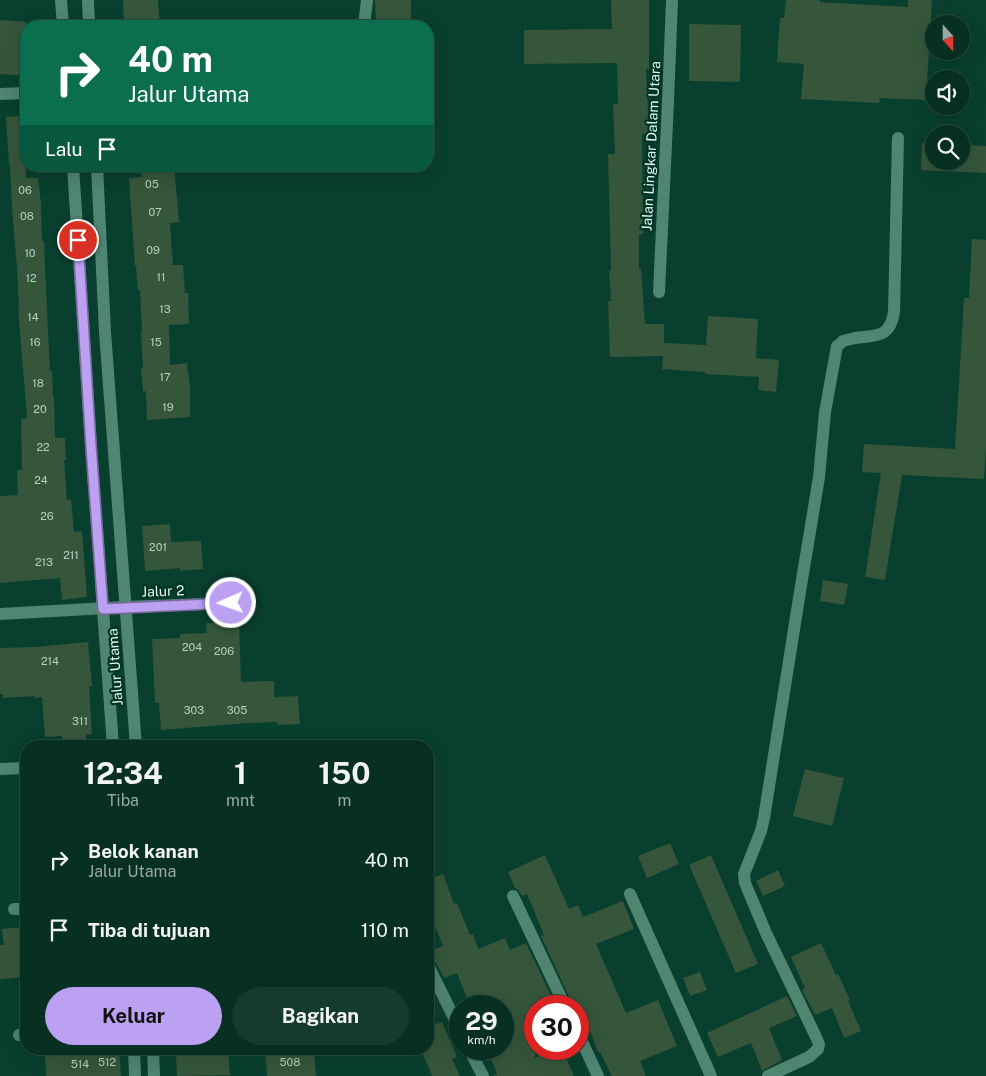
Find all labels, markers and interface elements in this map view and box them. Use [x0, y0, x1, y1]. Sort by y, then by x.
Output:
north arrow [925, 15, 970, 60]
map controls [925, 15, 970, 170]
text: 40 m [128, 39, 213, 80]
icon: right [45, 40, 110, 105]
street label: Jalan Lingkar Dalam Utara [639, 61, 663, 231]
button: sound [925, 70, 970, 115]
text: Jalur Utama [128, 81, 249, 107]
button: search [925, 125, 970, 170]
icon: arrive [93, 135, 121, 163]
text: Lalu [45, 138, 83, 160]
house number: 05 [145, 178, 159, 190]
house number: 06 [18, 184, 32, 196]
house number: 07 [148, 206, 162, 218]
house number: 08 [20, 210, 34, 222]
pin [57, 219, 99, 261]
icon: arrive [64, 226, 92, 254]
house number: 09 [146, 244, 160, 256]
house number: 10 [24, 247, 36, 259]
house number: 11 [157, 271, 165, 283]
house number: 12 [25, 272, 37, 284]
house number: 13 [159, 303, 171, 315]
house number: 14 [27, 311, 39, 323]
house number: 16 [29, 336, 41, 348]
house number: 15 [150, 336, 162, 348]
house number: 17 [159, 371, 171, 383]
house number: 18 [32, 377, 44, 389]
house number: 19 [162, 401, 174, 413]
house number: 20 [33, 403, 47, 415]
house number: 22 [36, 441, 50, 453]
house number: 24 [34, 474, 48, 486]
house number: 26 [40, 510, 54, 522]
house number: 201 [149, 541, 167, 553]
house number: 211 [63, 549, 79, 561]
house number: 213 [35, 556, 53, 568]
position arrow [204, 576, 256, 628]
street label: Jalur 2 [141, 582, 185, 600]
street label: Jalur Utama [104, 628, 126, 706]
house number: 204 [182, 641, 202, 653]
house number: 206 [214, 645, 234, 657]
house number: 214 [41, 655, 59, 667]
house number: 303 [184, 704, 204, 716]
house number: 305 [227, 704, 247, 716]
house number: 311 [72, 715, 88, 727]
text: 12:34 [83, 755, 163, 791]
text: 1 [234, 755, 247, 791]
text: 150 [318, 755, 371, 791]
text: Tiba [107, 791, 139, 810]
text: mnt [226, 791, 255, 810]
text: m [338, 791, 351, 810]
text: Belok kanan [88, 840, 199, 862]
icon: right [45, 846, 73, 874]
text: 40 m [364, 849, 409, 871]
text: Jalur Utama [88, 862, 176, 881]
icon: arrive [45, 916, 73, 944]
text: Tiba di tujuan [88, 919, 210, 941]
text: 110 m [361, 919, 409, 941]
button: Keluar [45, 987, 222, 1045]
button: Bagikan [232, 987, 409, 1045]
speed limit sign: 30 [524, 995, 589, 1060]
text: 29 [465, 1006, 498, 1036]
text: km/h [467, 1033, 496, 1047]
house number: 512 [98, 1056, 116, 1068]
house number: 508 [280, 1056, 300, 1068]
house number: 514 [71, 1058, 89, 1070]

